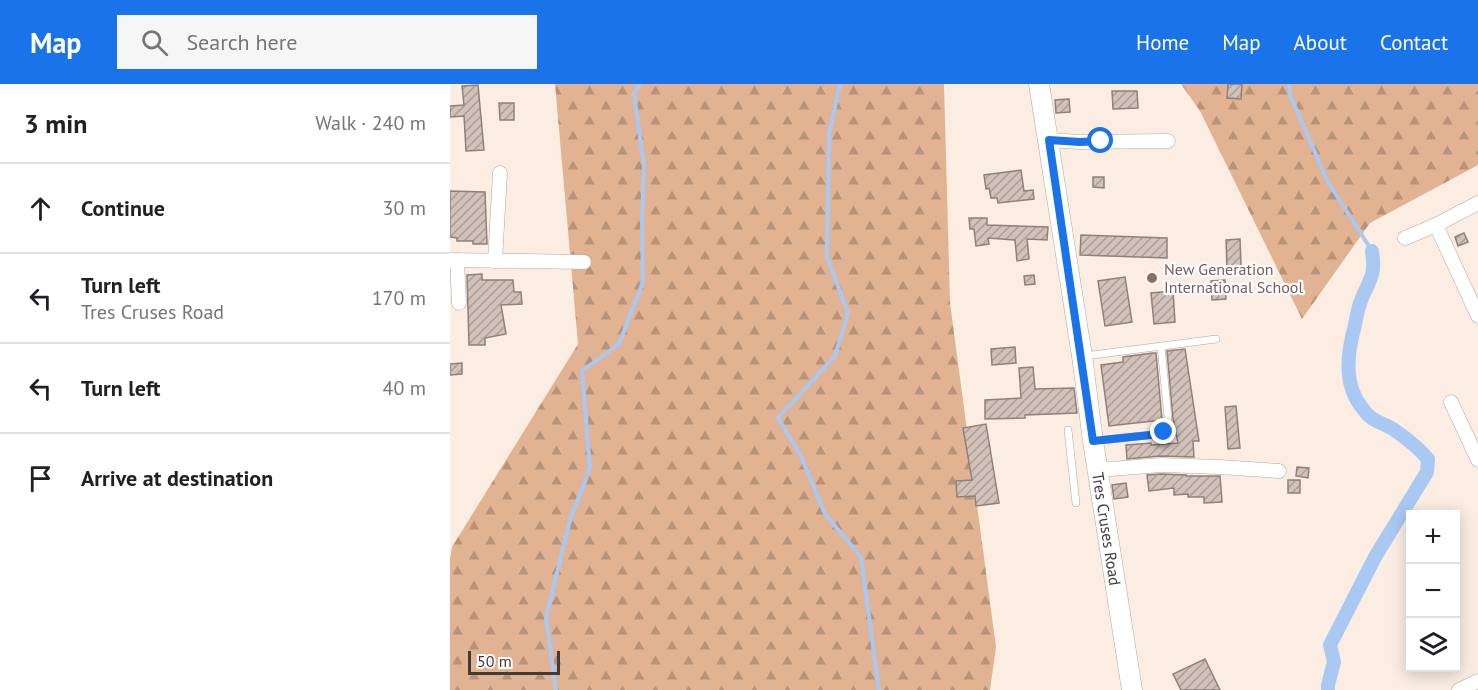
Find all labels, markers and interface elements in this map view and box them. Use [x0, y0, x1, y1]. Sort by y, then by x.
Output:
search box [117, 15, 537, 69]
text: Map [30, 24, 81, 61]
icon: search [138, 26, 171, 59]
text: Search here [186, 28, 297, 56]
text: Home [1136, 29, 1189, 56]
text: Map [1222, 29, 1261, 56]
text: About [1294, 29, 1347, 56]
text: Contact [1380, 29, 1448, 56]
text: 3 min [24, 107, 87, 140]
text: Walk · 240 m [315, 110, 426, 136]
route start [1087, 127, 1113, 153]
icon: ahead [24, 192, 57, 225]
text: Continue [81, 194, 165, 222]
text: 30 m [383, 195, 426, 221]
place label: New Generation International School [1164, 259, 1303, 297]
text: Turn left [81, 271, 161, 299]
marker: New Generation International School [1145, 271, 1159, 285]
icon: left [24, 282, 57, 315]
text: 170 m [372, 285, 426, 311]
text: Tres Cruses Road [81, 299, 224, 325]
icon: left [24, 372, 57, 405]
text: Turn left [81, 374, 161, 402]
text: 40 m [383, 375, 426, 401]
route end [1150, 418, 1176, 444]
icon: arrive [24, 462, 57, 495]
text: Arrive at destination [81, 464, 273, 492]
street label: Tres Cruses Road [1088, 471, 1126, 587]
map controls [1406, 510, 1460, 672]
button: + [1406, 510, 1460, 564]
button: − [1406, 564, 1460, 618]
button: layers [1406, 618, 1460, 672]
scale bar [468, 648, 560, 676]
text: 50 m [477, 651, 512, 671]

